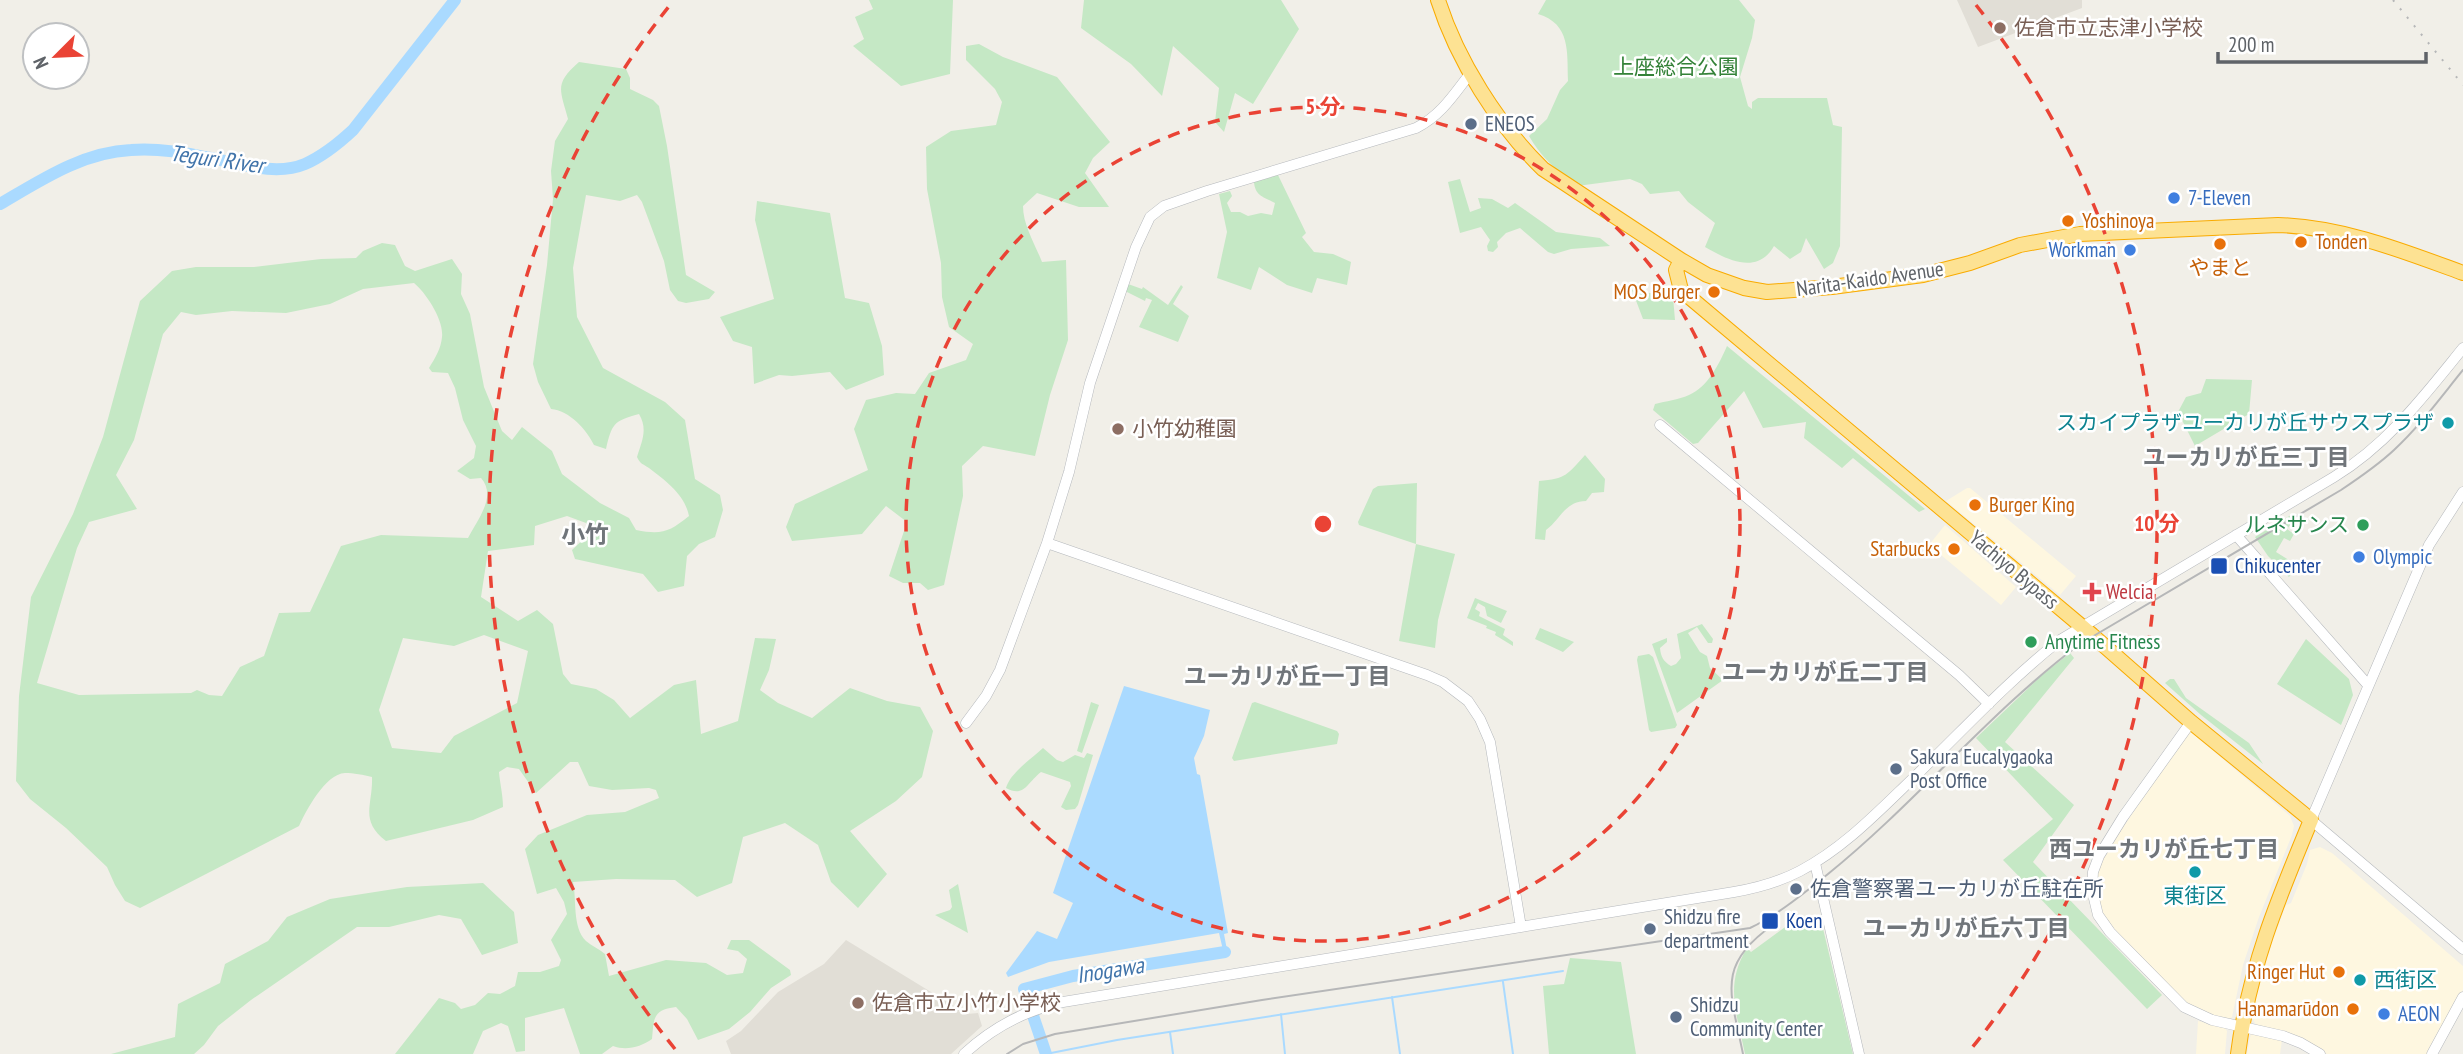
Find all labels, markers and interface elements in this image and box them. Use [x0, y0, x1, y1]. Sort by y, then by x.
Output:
place label: 佐倉市立志津小学校 [2014, 14, 2203, 41]
marker: 佐倉市立志津小学校 [1992, 20, 2008, 36]
north arrow [21, 21, 91, 91]
scale bar [2218, 21, 2426, 65]
text: 200 m [2228, 31, 2274, 58]
text: N [27, 53, 54, 72]
park label: 上座総合公園 [1613, 53, 1739, 80]
text: 5 分 [1305, 93, 1341, 120]
place label: ENEOS [1485, 110, 1535, 137]
marker: ENEOS [1463, 116, 1479, 132]
water label: Teguri River [168, 138, 269, 180]
place label: 7-Eleven [2188, 184, 2251, 211]
marker: 7-Eleven [2166, 190, 2182, 206]
place label: Yoshinoya [2082, 207, 2154, 234]
marker: Yoshinoya [2060, 213, 2076, 229]
place label: Tonden [2315, 228, 2368, 255]
marker: Tonden [2293, 234, 2309, 250]
place label: Workman [2048, 236, 2116, 263]
marker: やまと [2212, 236, 2228, 252]
marker: Workman [2122, 242, 2138, 258]
place label: やまと [2189, 254, 2252, 281]
street label: Narita-Kaido Avenue [1795, 255, 1945, 302]
place label: MOS Burger [1613, 278, 1700, 305]
marker: MOS Burger [1706, 284, 1722, 300]
place label: スカイプラザユーカリが丘サウスプラザ [2056, 409, 2434, 436]
place label: 小竹幼稚園 [1132, 415, 1237, 442]
marker: スカイプラザユーカリが丘サウスプラザ [2440, 415, 2456, 431]
marker: 小竹幼稚園 [1110, 421, 1126, 437]
district label: ユーカリが丘三丁目 [2143, 442, 2350, 471]
place label: Burger King [1989, 491, 2075, 518]
marker: Burger King [1967, 497, 1983, 513]
text: 10 分 [2134, 510, 2180, 537]
place label: ルネサンス [2244, 511, 2349, 538]
centre of rings [1311, 512, 1335, 536]
marker: ルネサンス [2355, 517, 2371, 533]
district label: 小竹 [561, 519, 609, 550]
street label: Yachiyo Bypass [1964, 524, 2065, 615]
place label: Starbucks [1870, 535, 1940, 562]
marker: Starbucks [1946, 541, 1962, 557]
place label: Olympic [2373, 543, 2433, 570]
marker: Olympic [2351, 549, 2367, 565]
place label: Chikucenter [2235, 552, 2321, 579]
marker: Chikucenter [2209, 556, 2229, 576]
place label: Welcia [2106, 578, 2153, 605]
marker: Welcia [2084, 584, 2100, 600]
place label: Anytime Fitness [2045, 628, 2160, 655]
marker: Anytime Fitness [2023, 634, 2039, 650]
district label: ユーカリが丘二丁目 [1722, 657, 1929, 686]
district label: ユーカリが丘一丁目 [1184, 661, 1391, 690]
place label: Sakura Eucalygaoka Post Office [1910, 743, 2053, 794]
marker: Sakura Eucalygaoka Post Office [1888, 761, 1904, 777]
district label: 西ユーカリが丘七丁目 [2049, 834, 2279, 863]
marker: 東街区 [2187, 864, 2203, 880]
place label: 佐倉警察署ユーカリが丘駐在所 [1810, 875, 2104, 902]
marker: 佐倉警察署ユーカリが丘駐在所 [1788, 881, 1804, 897]
place label: 東街区 [2164, 882, 2227, 909]
place label: Shidzu fire department [1664, 903, 1749, 954]
place label: Koen [1786, 907, 1823, 934]
marker: Koen [1760, 911, 1780, 931]
district label: ユーカリが丘六丁目 [1863, 913, 2070, 942]
marker: Shidzu fire department [1642, 921, 1658, 937]
water label: Inogawa [1074, 950, 1147, 989]
place label: Ringer Hut [2247, 958, 2325, 985]
marker: Ringer Hut [2331, 964, 2347, 980]
place label: 西街区 [2374, 966, 2437, 993]
marker: 西街区 [2352, 972, 2368, 988]
place label: 佐倉市立小竹小学校 [872, 989, 1061, 1016]
place label: Shidzu Community Center [1690, 991, 1823, 1042]
marker: 佐倉市立小竹小学校 [850, 995, 866, 1011]
place label: Hanamarūdon [2237, 995, 2339, 1022]
place label: AEON [2398, 1000, 2440, 1027]
marker: Hanamarūdon [2345, 1001, 2361, 1017]
marker: AEON [2376, 1006, 2392, 1022]
marker: Shidzu Community Center [1668, 1009, 1684, 1025]

